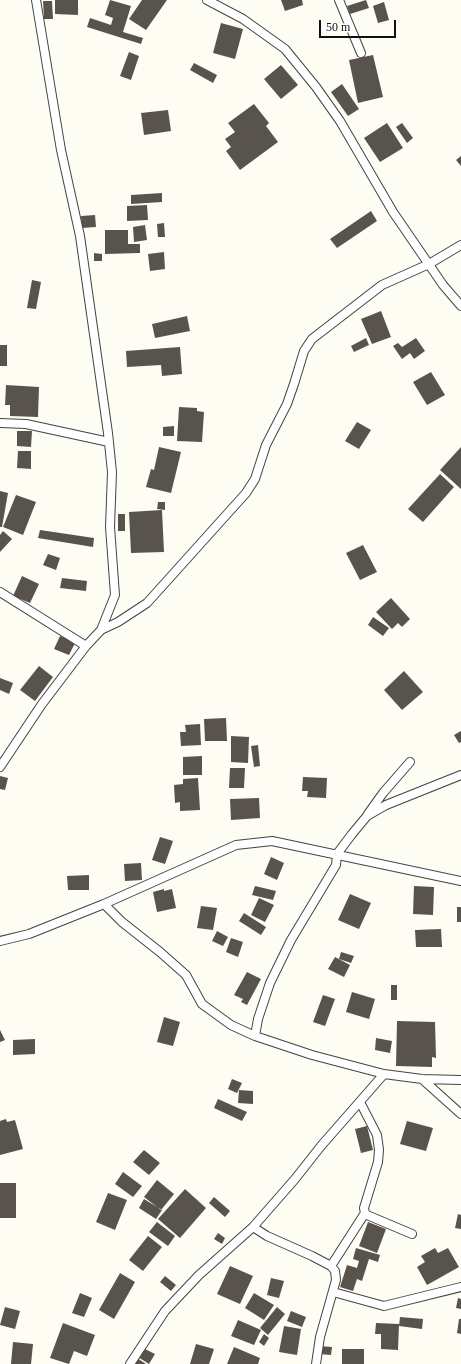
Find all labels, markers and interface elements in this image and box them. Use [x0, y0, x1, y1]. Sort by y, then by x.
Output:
scale bar [321, 12, 398, 38]
text: 50 m [326, 20, 350, 34]

